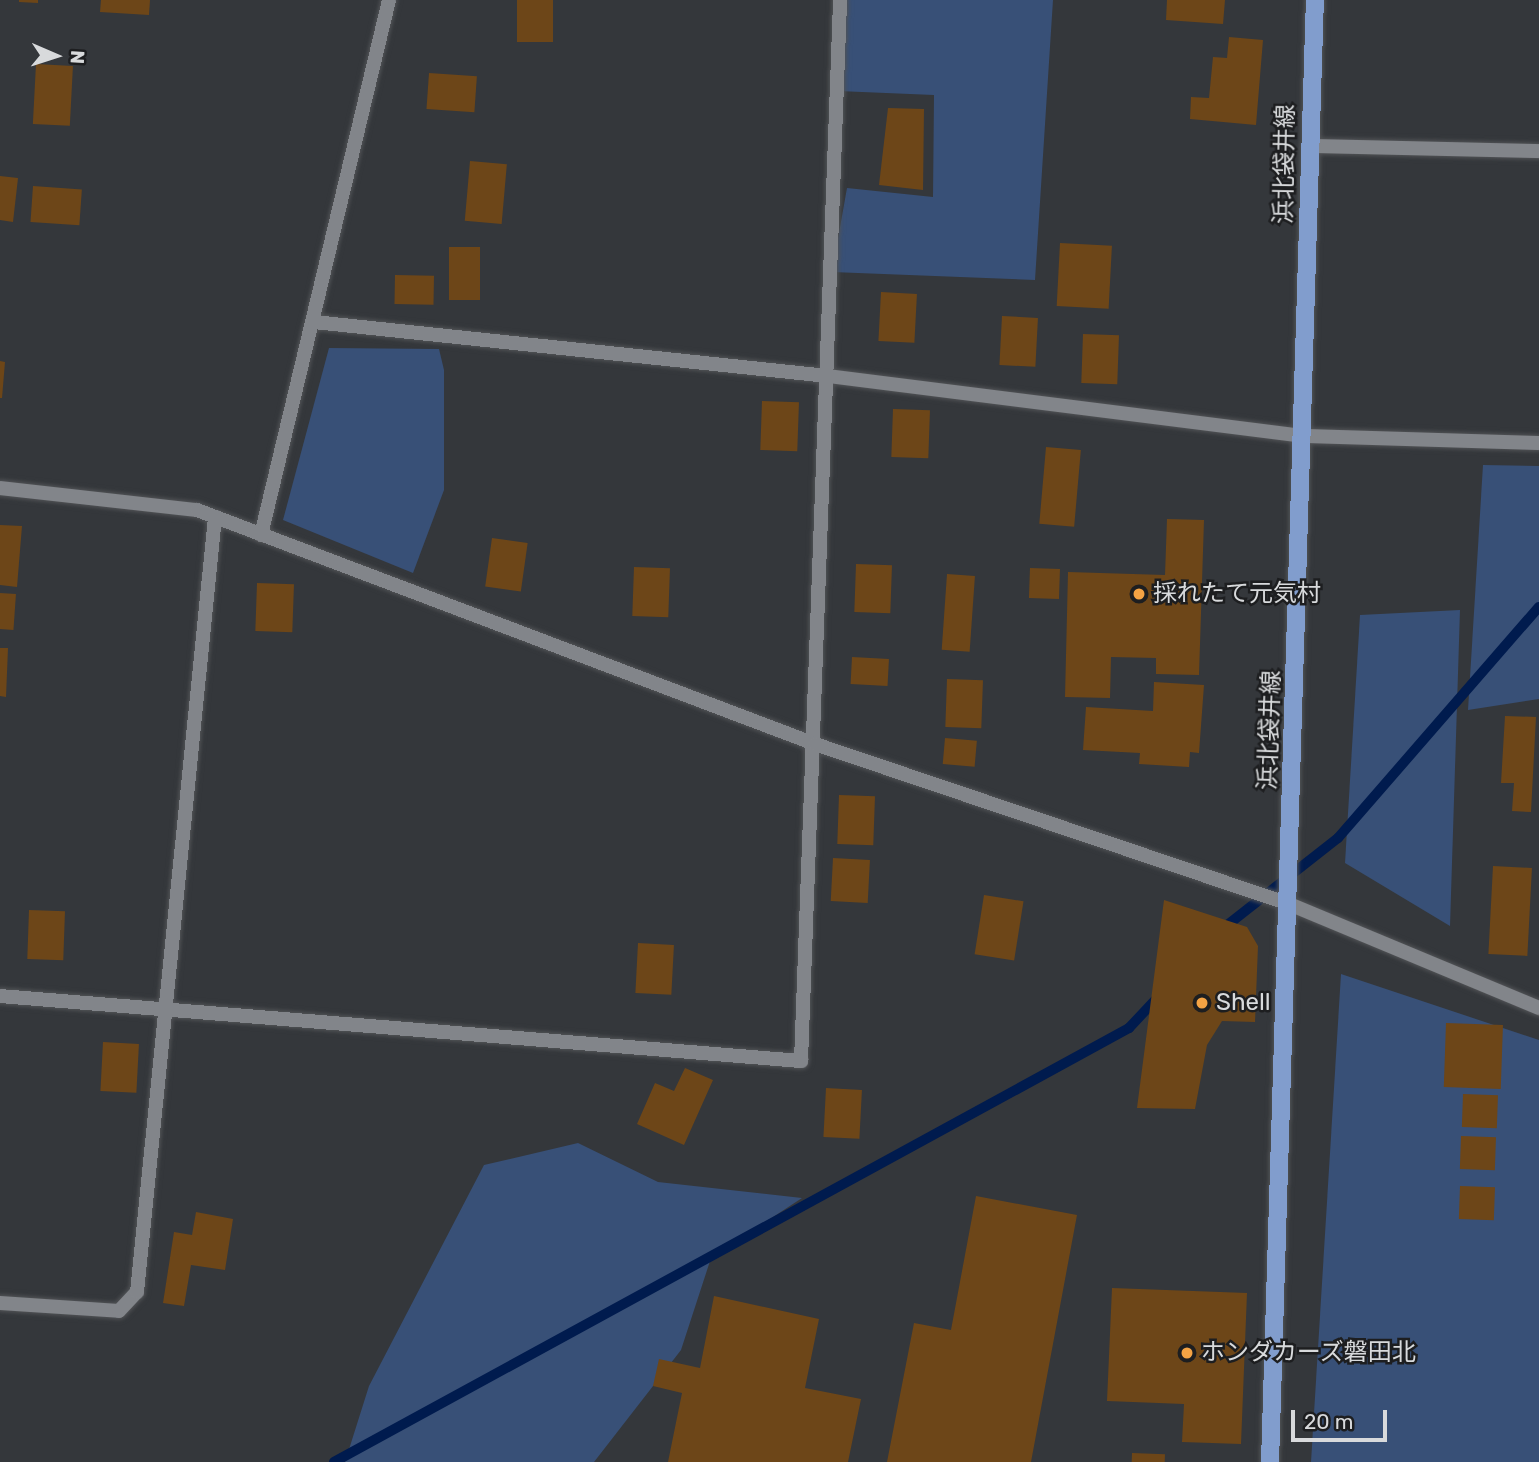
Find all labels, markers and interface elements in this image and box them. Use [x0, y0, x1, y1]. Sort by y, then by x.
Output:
north arrow [21, 21, 91, 91]
text: N [66, 50, 89, 65]
street label: 浜北袋井線 [1270, 104, 1300, 224]
place label: 採れたて元気村 [1153, 580, 1321, 608]
marker: 採れたて元気村 [1131, 586, 1147, 602]
street label: 浜北袋井線 [1254, 670, 1286, 790]
place label: Shell [1216, 989, 1271, 1017]
marker: Shell [1194, 995, 1210, 1011]
place label: ホンダカーズ磐田北 [1201, 1339, 1417, 1367]
marker: ホンダカーズ磐田北 [1179, 1345, 1195, 1361]
scale bar [1294, 1396, 1390, 1440]
text: 20 m [1304, 1409, 1353, 1434]

